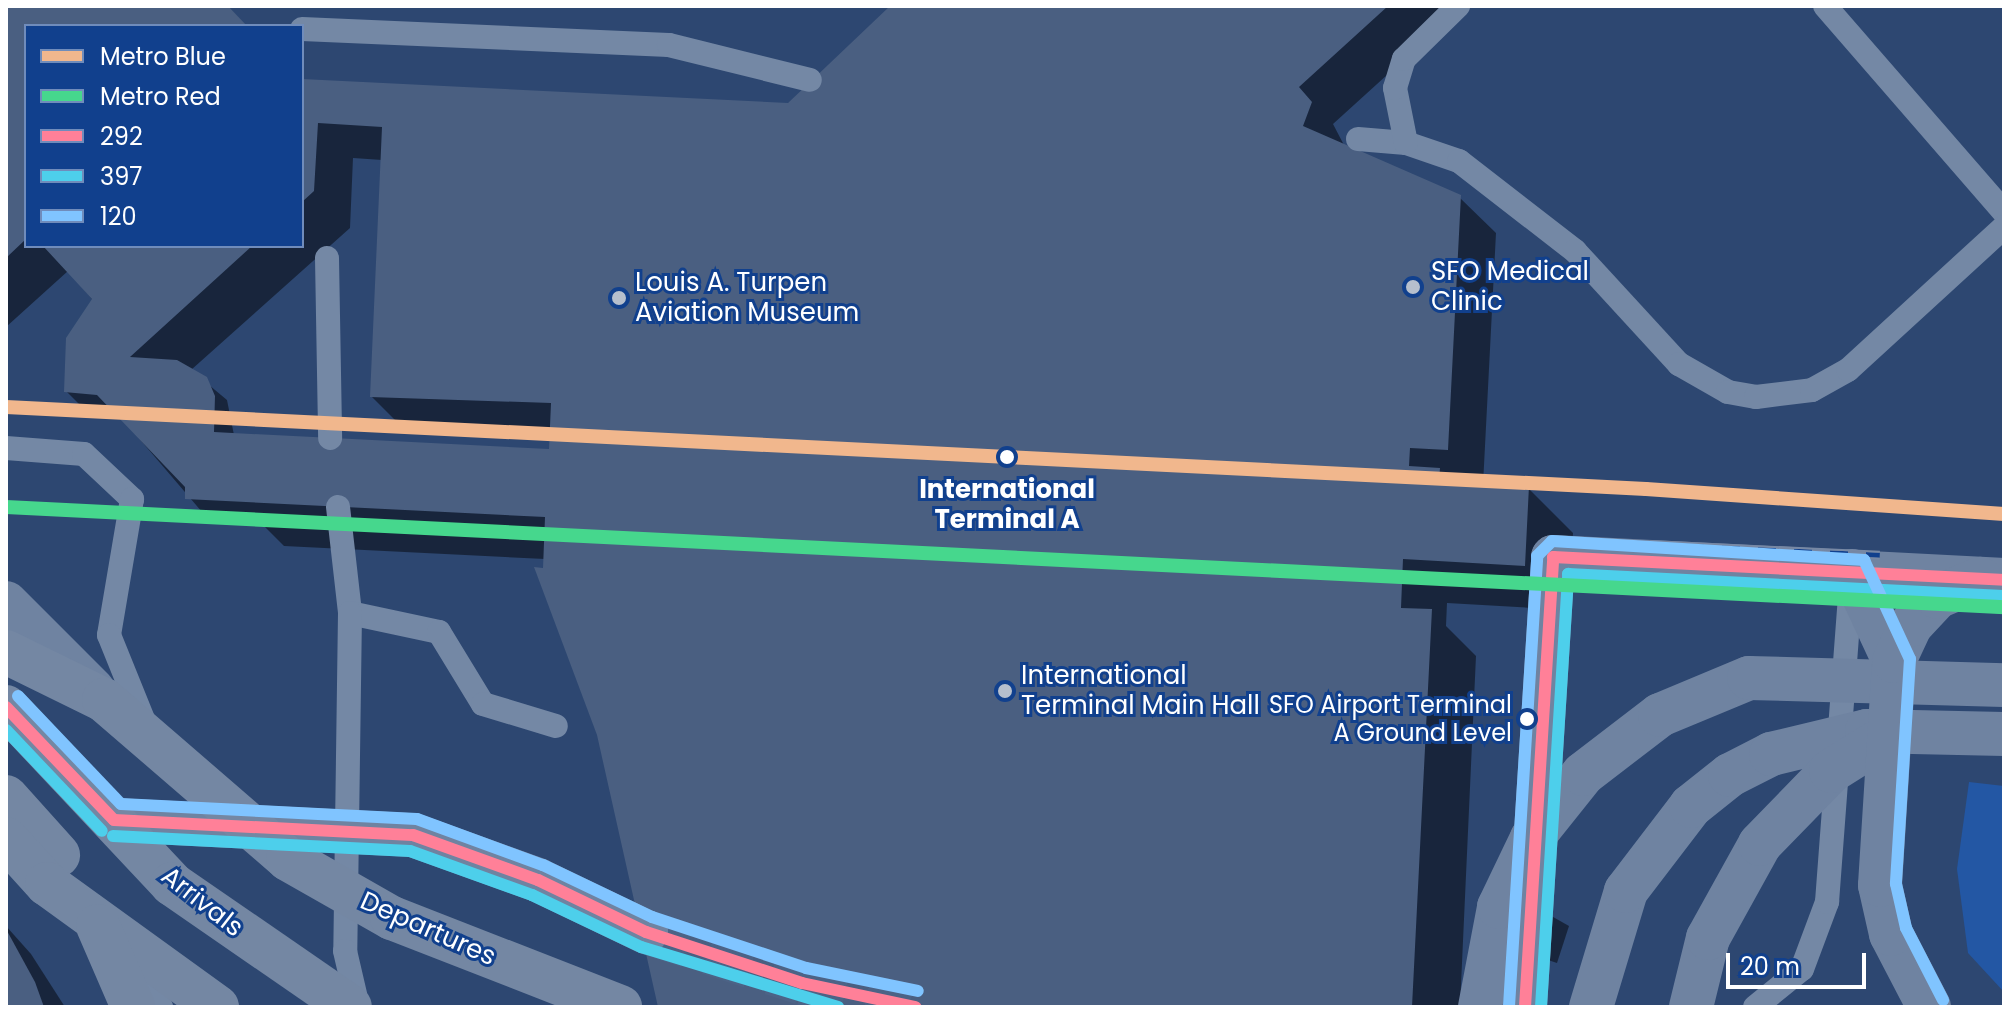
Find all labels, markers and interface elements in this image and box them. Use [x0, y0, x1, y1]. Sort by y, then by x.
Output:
legend [24, 24, 304, 248]
text: Metro Blue [100, 40, 226, 73]
text: Metro Red [100, 80, 221, 113]
text: 292 [100, 120, 143, 153]
text: 397 [100, 160, 142, 193]
text: 120 [100, 200, 137, 233]
place label: SFO Medical Clinic [1431, 256, 1589, 318]
place label: Louis A. Turpen Aviation Museum [635, 267, 859, 328]
marker: SFO Medical Clinic [1402, 276, 1424, 298]
marker: Louis A. Turpen Aviation Museum [610, 289, 628, 307]
marker: International Terminal A [993, 443, 1021, 471]
place label: International Terminal A [919, 474, 1095, 536]
place label: International Terminal Main Hall [1021, 660, 1260, 722]
marker: International Terminal Main Hall [996, 682, 1014, 700]
place label: SFO Airport Terminal A Ground Level [1269, 691, 1512, 747]
marker: SFO Airport Terminal A Ground Level [1519, 711, 1535, 727]
street label: Arrivals [155, 860, 249, 944]
street label: Departures [355, 885, 501, 973]
scale bar [1730, 937, 1870, 987]
text: 20 m [1740, 950, 1800, 983]

